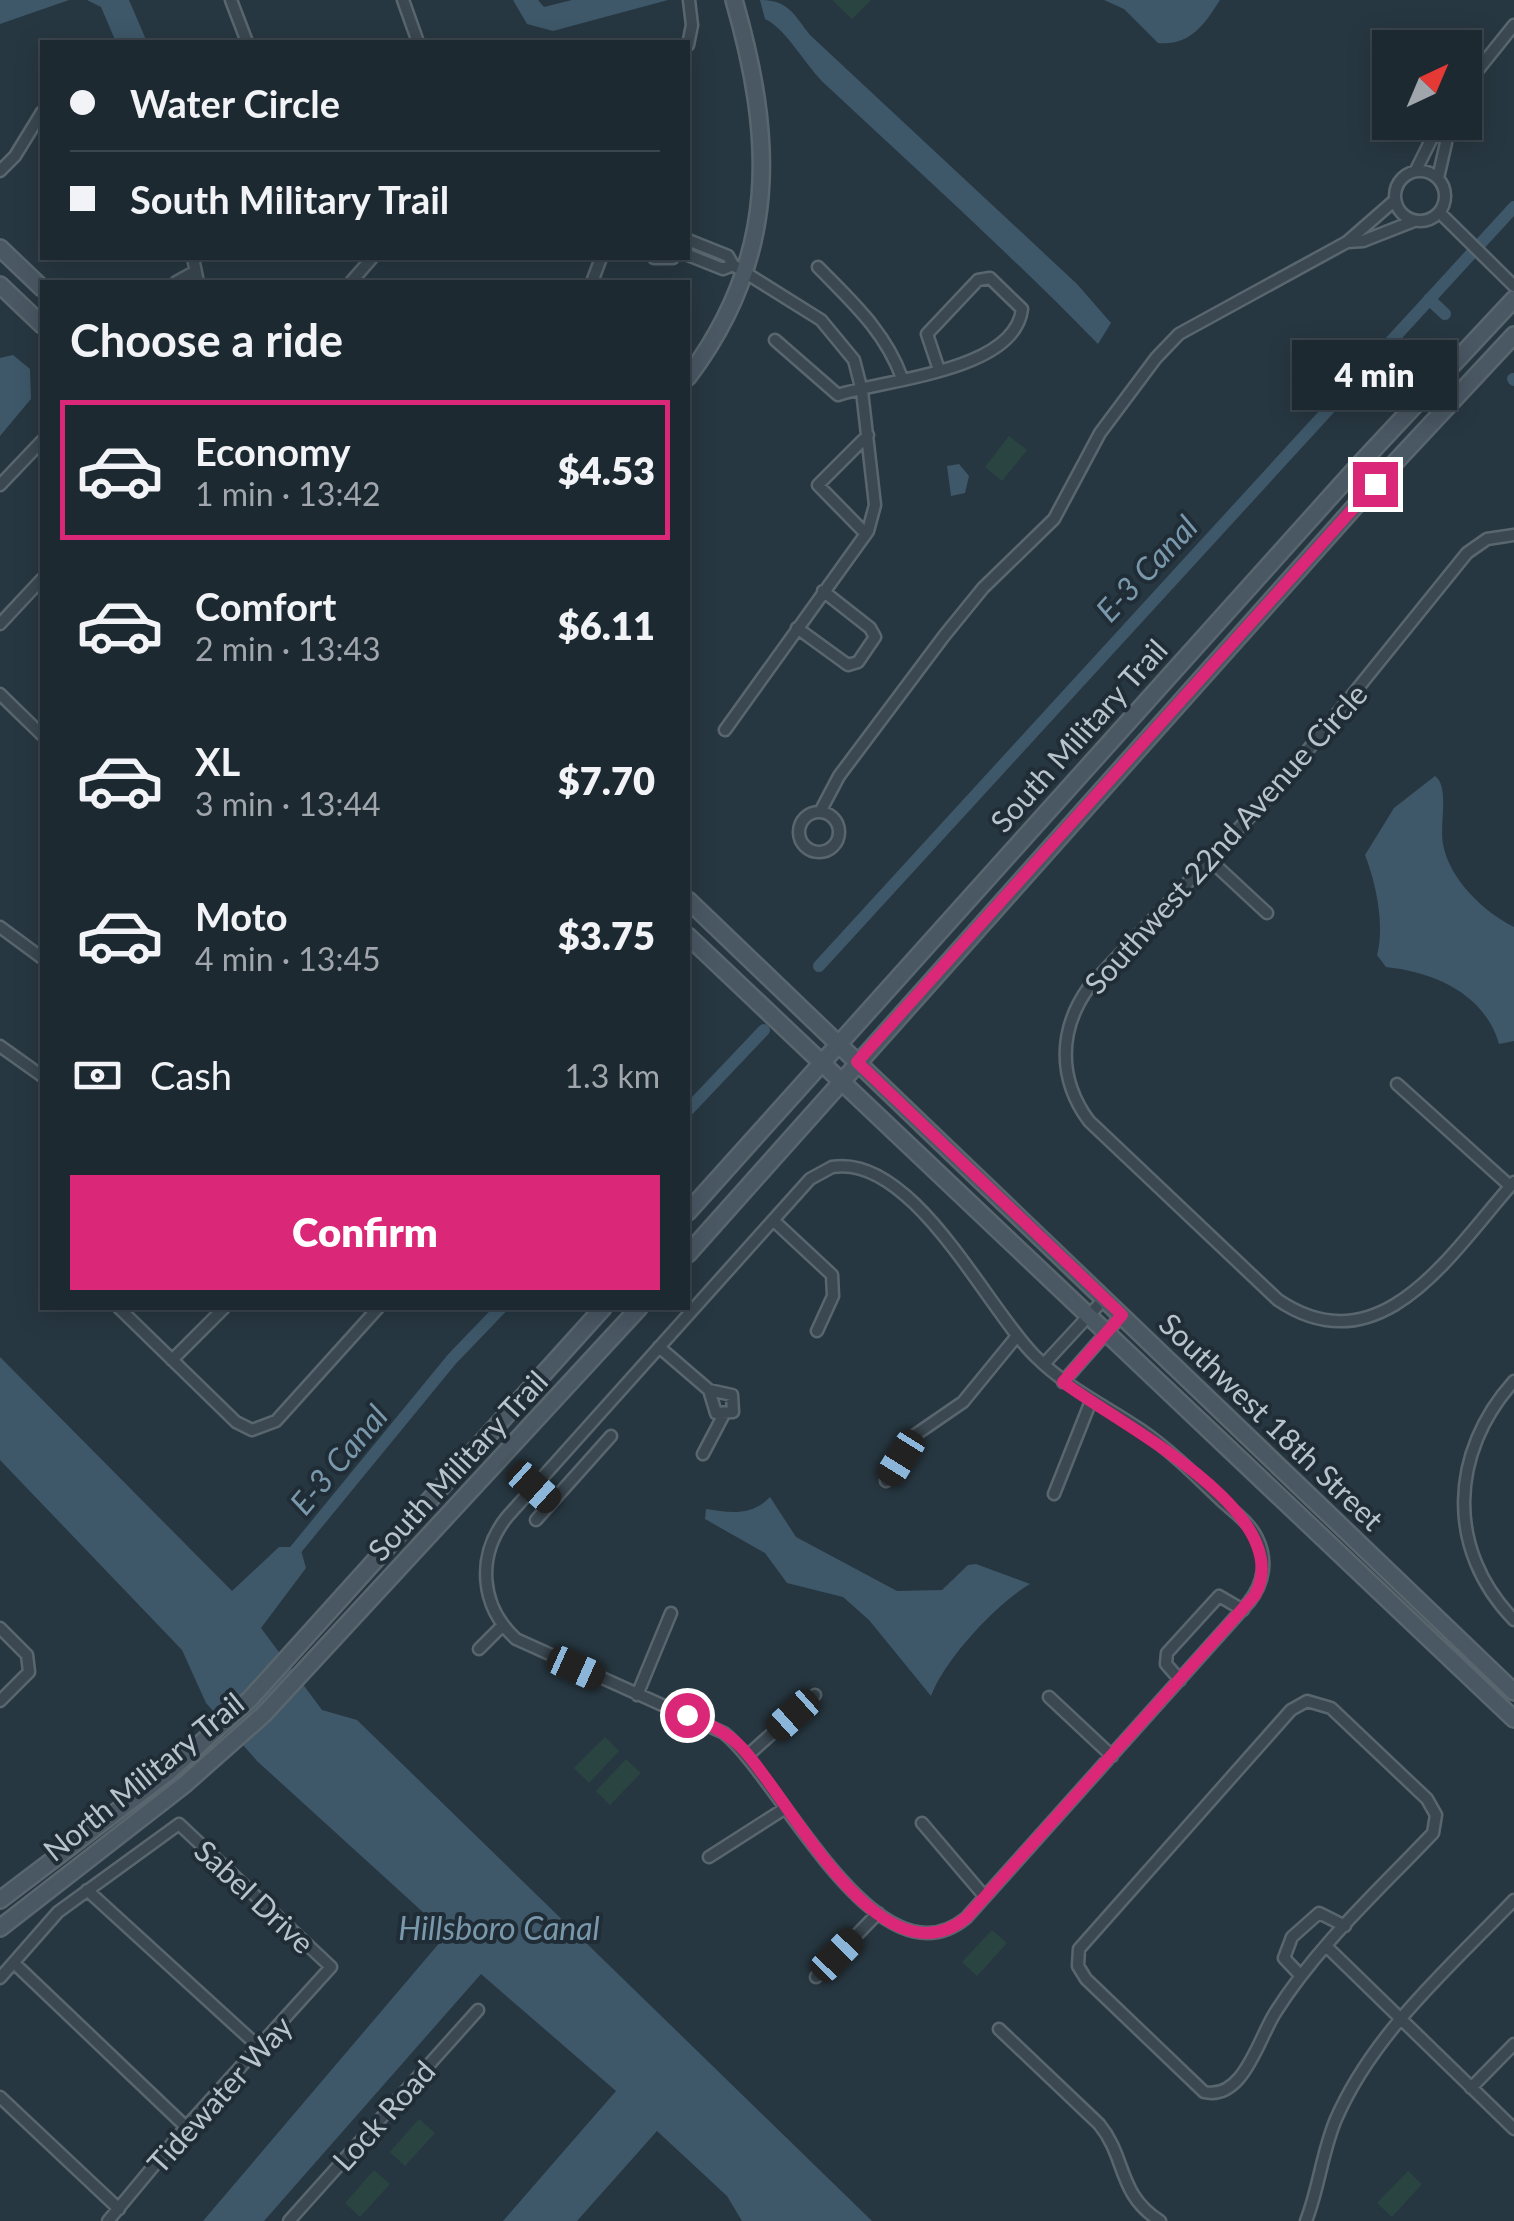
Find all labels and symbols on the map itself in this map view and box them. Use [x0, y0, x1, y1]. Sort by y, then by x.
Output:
north arrow [1372, 30, 1482, 140]
callout: 4 min [1292, 339, 1458, 409]
route end [1353, 462, 1398, 507]
water label: E-3 Canal [1087, 507, 1205, 629]
street label: South Military Trail [982, 631, 1174, 839]
street label: Southwest 22nd Avenue Circle [1076, 676, 1374, 1000]
street label: Southwest 18th Street [1153, 1305, 1391, 1537]
street label: South Military Trail [360, 1363, 554, 1567]
water label: E-3 Canal [281, 1396, 395, 1522]
car [872, 1425, 930, 1491]
car [502, 1456, 566, 1518]
car [542, 1642, 610, 1694]
street label: North Military Trail [36, 1684, 250, 1868]
car [761, 1684, 825, 1746]
route start [665, 1693, 710, 1738]
street label: Sabel Drive [188, 1832, 322, 1960]
water label: Hillsboro Canal [398, 1908, 600, 1947]
car [805, 1923, 869, 1987]
street label: Tidewater Way [139, 2008, 299, 2180]
street label: Lock Road [324, 2053, 442, 2177]

